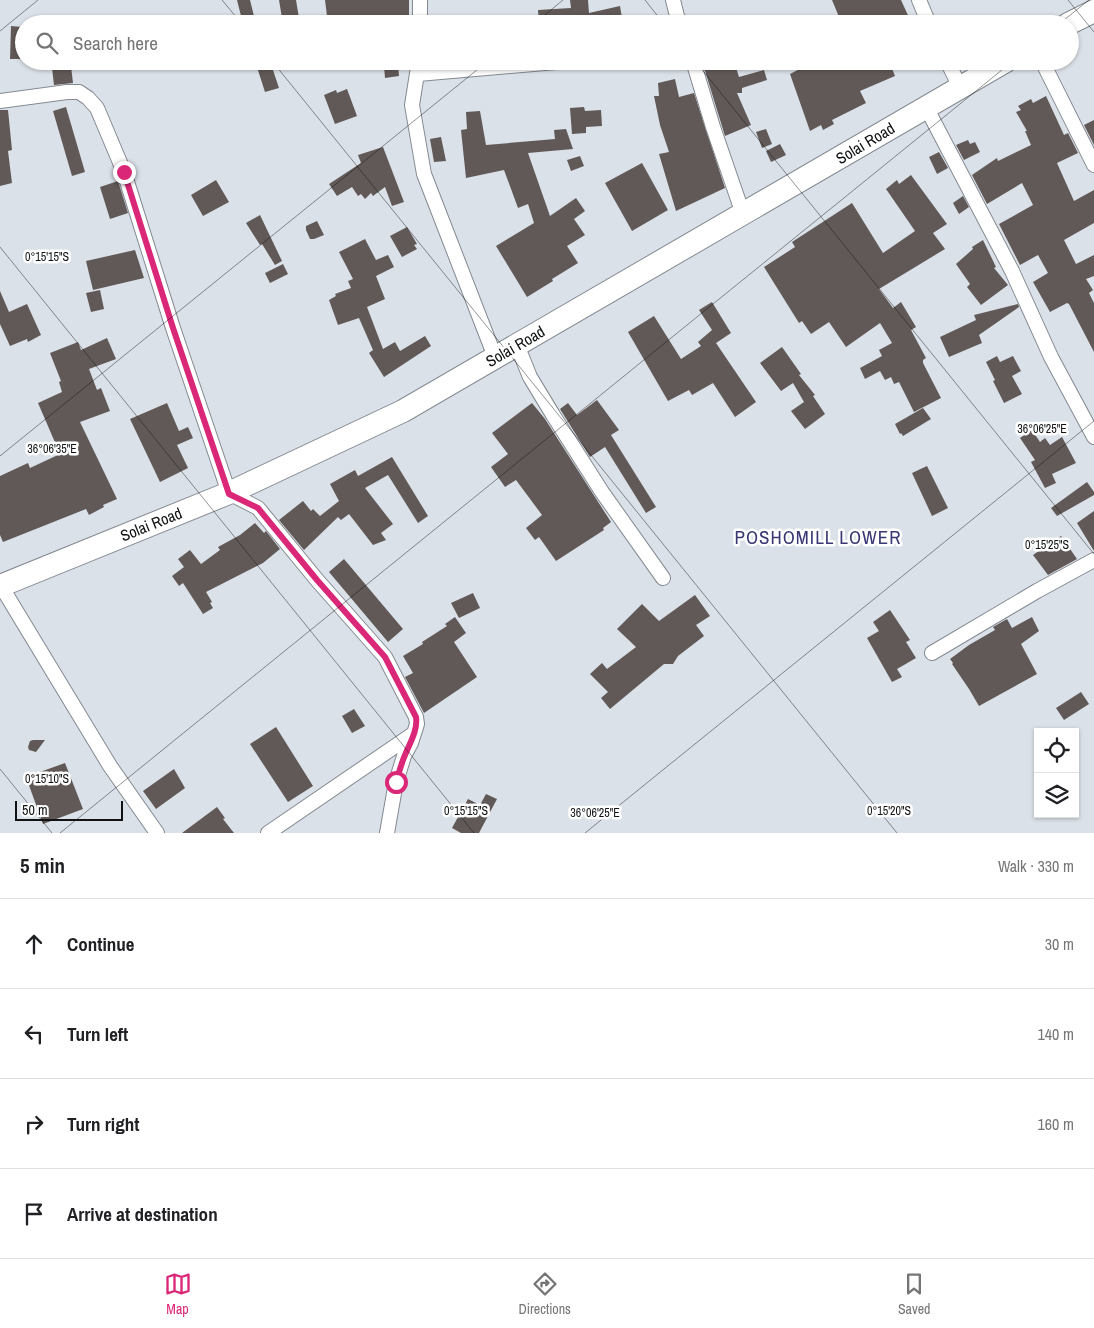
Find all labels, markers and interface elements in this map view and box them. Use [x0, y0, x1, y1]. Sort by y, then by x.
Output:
search box [15, 15, 1079, 70]
icon: search [33, 29, 61, 57]
text: Search here [73, 30, 158, 56]
street label: Solai Road [832, 117, 898, 169]
route end [113, 161, 136, 184]
text: 0°15'15"S [25, 249, 69, 265]
street label: Solai Road [481, 320, 549, 372]
text: 36°06'25"E [1017, 421, 1067, 437]
text: 36°06'35"E [27, 441, 77, 457]
street label: Solai Road [117, 502, 185, 546]
district label: POSHOMILL LOWER [735, 524, 901, 550]
text: 0°15'25"S [1025, 537, 1069, 553]
map controls [1034, 728, 1079, 818]
button: locate [1034, 728, 1079, 773]
text: 0°15'10"S [25, 771, 69, 787]
route start [385, 771, 408, 794]
button: layers [1034, 773, 1079, 818]
scale bar [15, 798, 122, 821]
text: 50 m [22, 801, 48, 819]
text: 0°15'15"S [444, 803, 488, 819]
text: 0°15'20"S [867, 803, 911, 819]
text: 36°06'25"E [570, 805, 620, 821]
text: 5 min [20, 851, 65, 880]
text: Walk · 330 m [998, 855, 1074, 877]
icon: ahead [20, 930, 48, 958]
text: Continue [67, 931, 135, 957]
text: 30 m [1045, 933, 1074, 955]
icon: left [20, 1020, 48, 1048]
text: Turn left [67, 1021, 128, 1047]
text: 140 m [1038, 1023, 1074, 1045]
icon: right [20, 1110, 48, 1138]
text: Turn right [67, 1111, 139, 1137]
text: 160 m [1038, 1113, 1074, 1135]
icon: arrive [20, 1200, 48, 1228]
text: Arrive at destination [67, 1201, 218, 1227]
tab: Map [164, 1270, 192, 1318]
tab: Directions [519, 1270, 571, 1318]
tab: Saved [898, 1270, 930, 1318]

